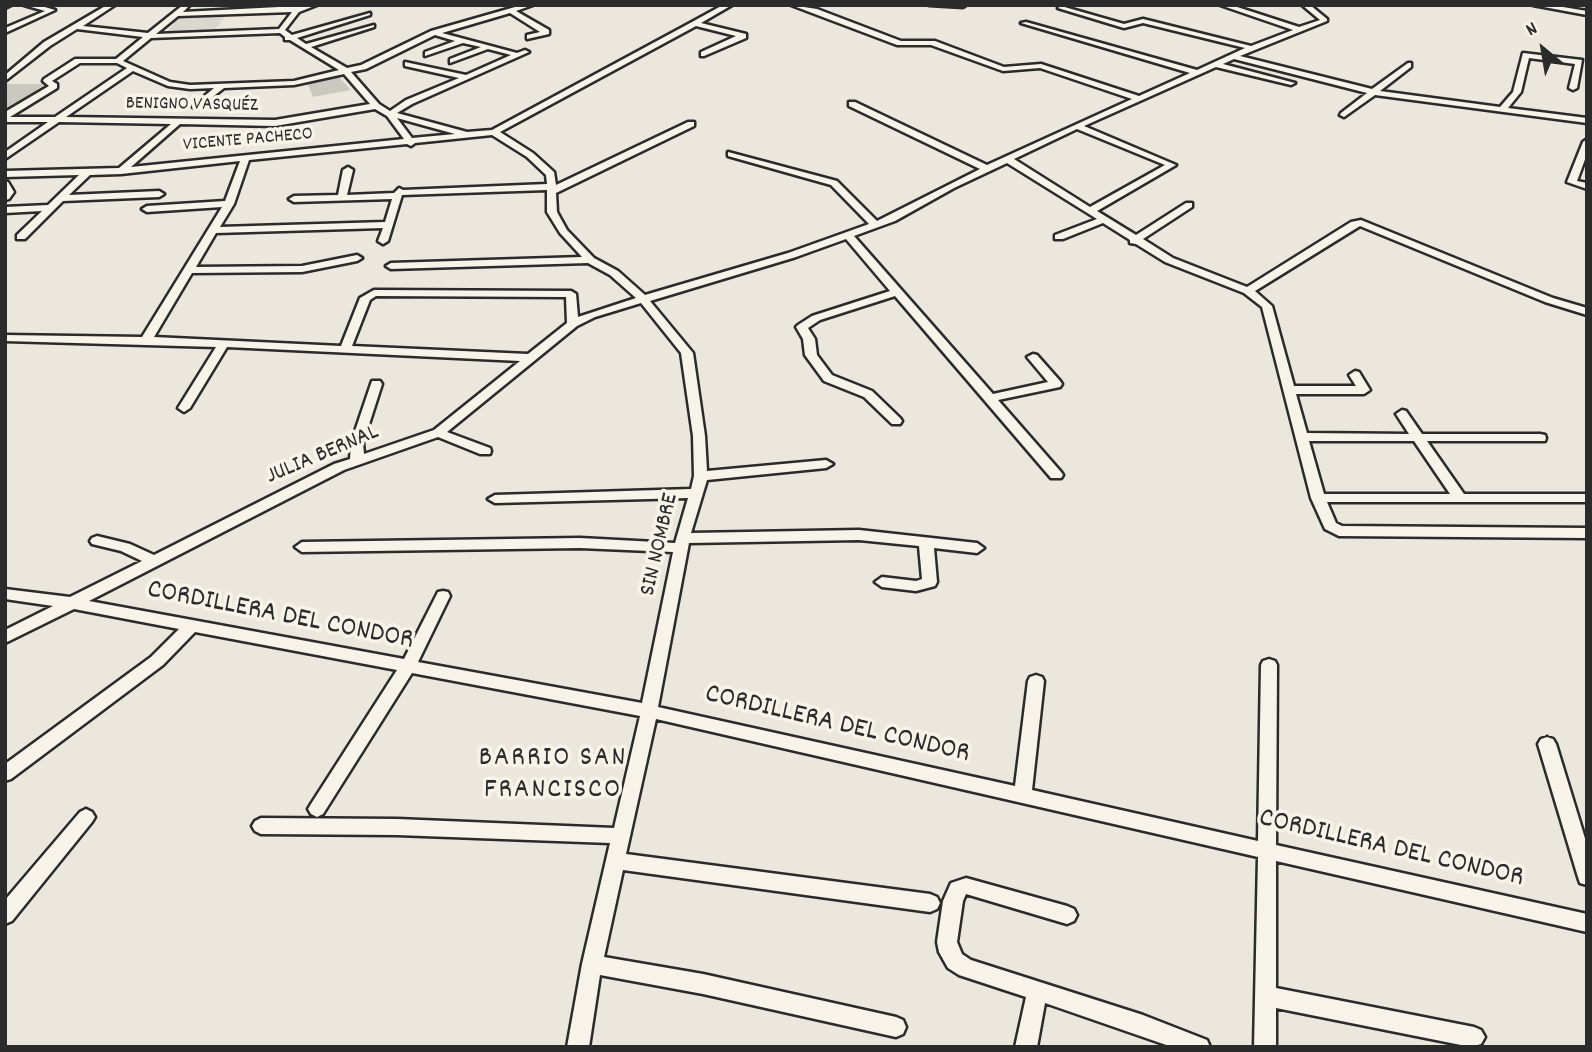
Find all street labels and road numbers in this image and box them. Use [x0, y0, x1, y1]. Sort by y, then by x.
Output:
street label: BENIGNO VASQUÉZ [126, 93, 258, 119]
street label: VICENTE PACHECO [182, 124, 314, 158]
street label: JULIA BERNAL [263, 420, 383, 492]
street label: SIN NOMBRE [636, 491, 686, 599]
street label: CORDILLERA DEL CONDOR [144, 575, 416, 659]
street label: CORDILLERA DEL CONDOR [701, 679, 973, 773]
street label: CORDILLERA DEL CONDOR [1255, 803, 1527, 897]

